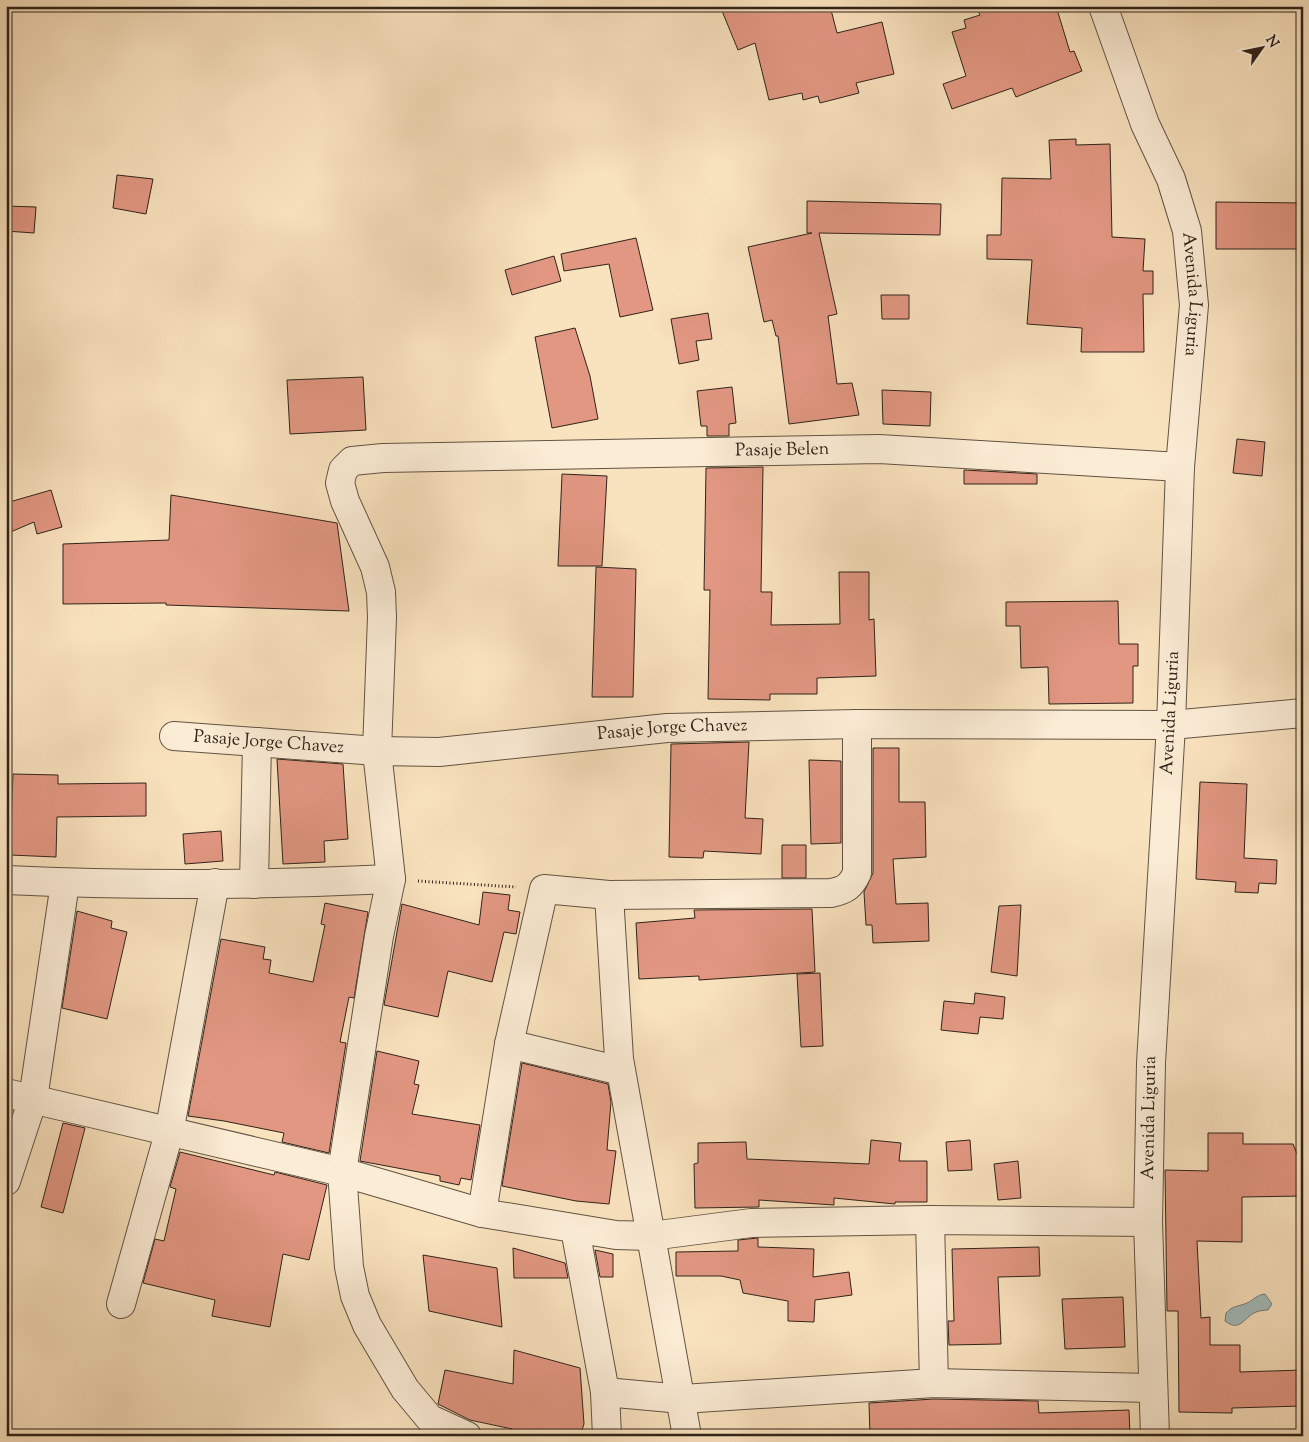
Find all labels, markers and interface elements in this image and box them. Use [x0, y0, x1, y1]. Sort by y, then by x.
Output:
north arrow [1236, 22, 1286, 72]
text: N [1260, 32, 1283, 52]
street label: Avenida Liguria [1174, 231, 1207, 357]
street label: Pasaje Belen [735, 437, 830, 465]
street label: Avenida Liguria [1155, 650, 1187, 776]
street label: Pasaje Jorge Chavez [596, 713, 748, 748]
street label: Pasaje Jorge Chavez [193, 724, 345, 762]
street label: Avenida Liguria [1136, 1056, 1164, 1180]

